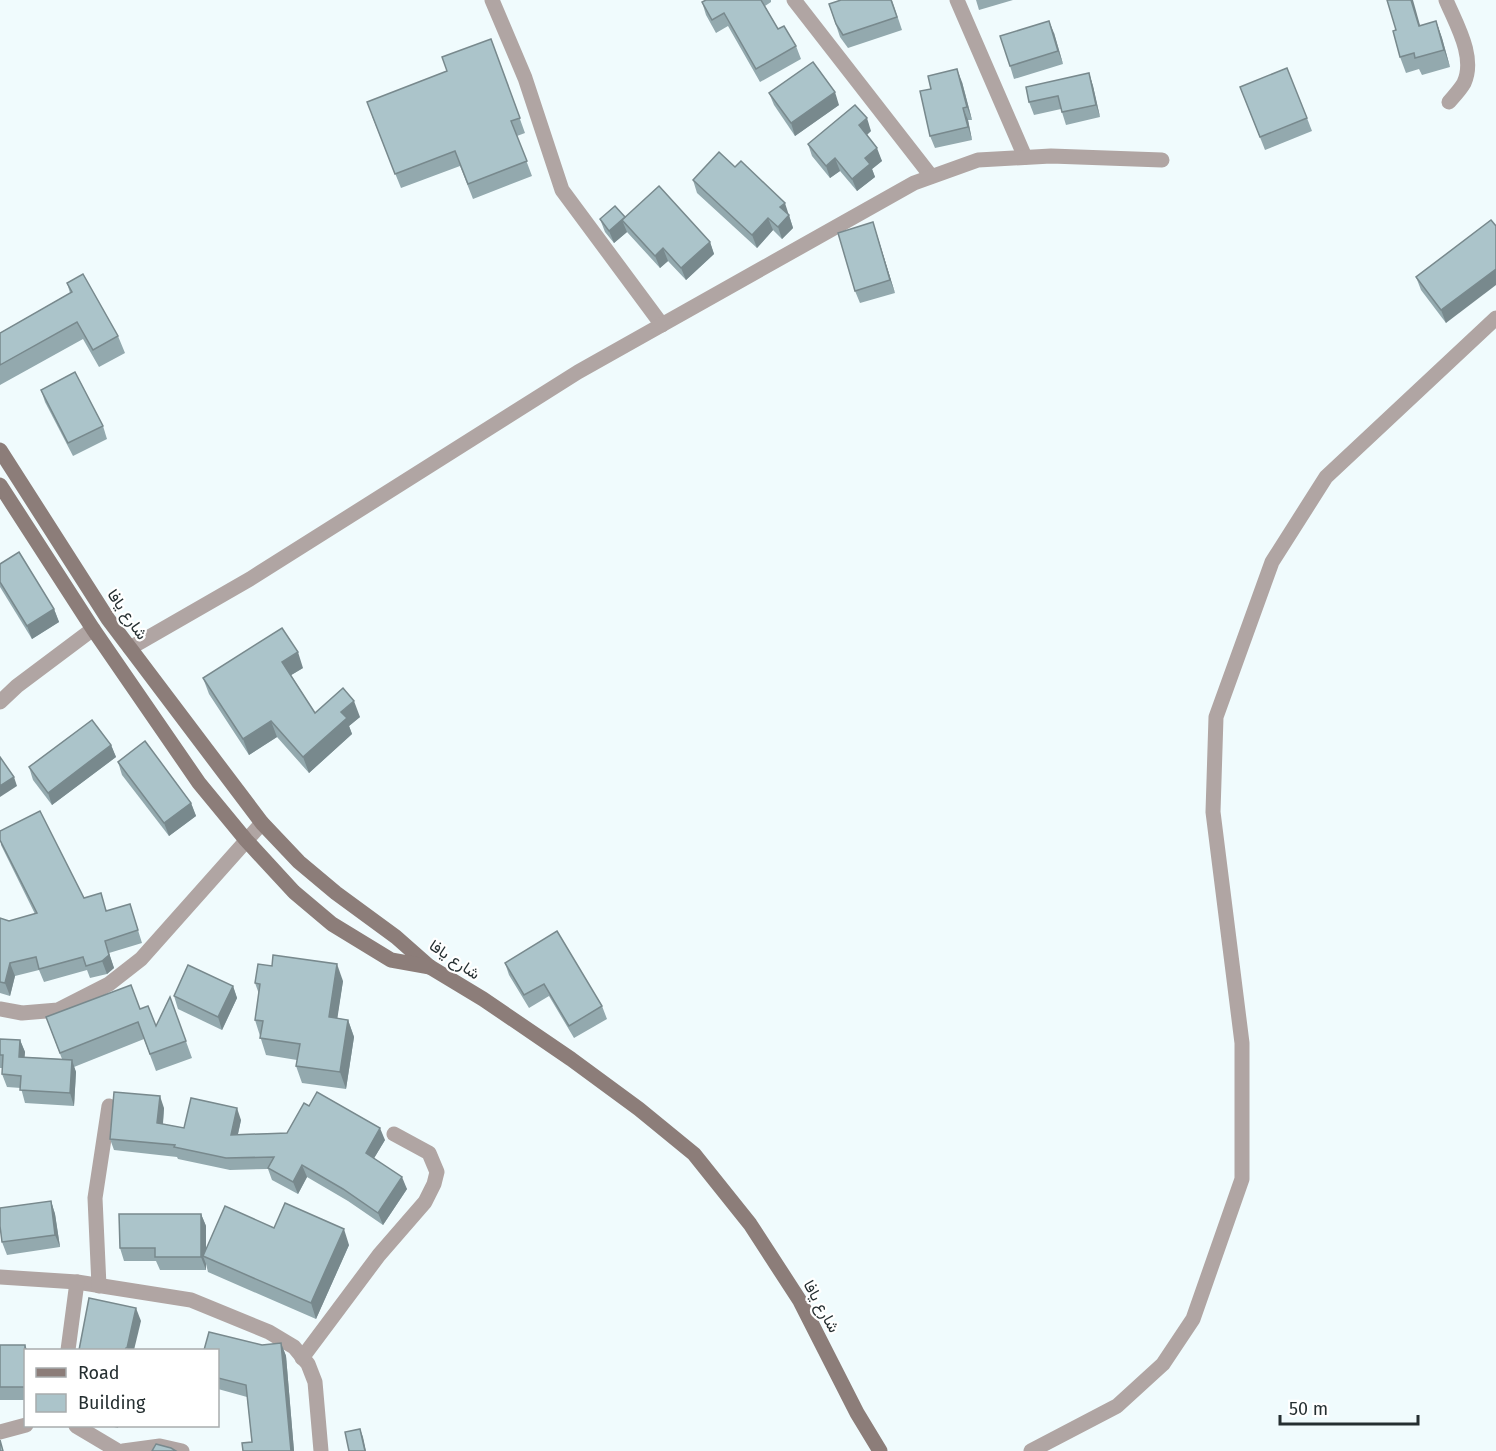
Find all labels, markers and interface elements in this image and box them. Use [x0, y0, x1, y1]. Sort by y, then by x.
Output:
street label: شارع يافا [102, 585, 152, 644]
street label: شارع يافا [425, 936, 484, 985]
street label: شارع يافا [798, 1277, 844, 1337]
legend [24, 1349, 219, 1427]
text: Road [78, 1362, 120, 1384]
scale bar [1280, 1388, 1418, 1426]
text: Building [78, 1392, 146, 1414]
text: 50 m [1289, 1398, 1328, 1420]

